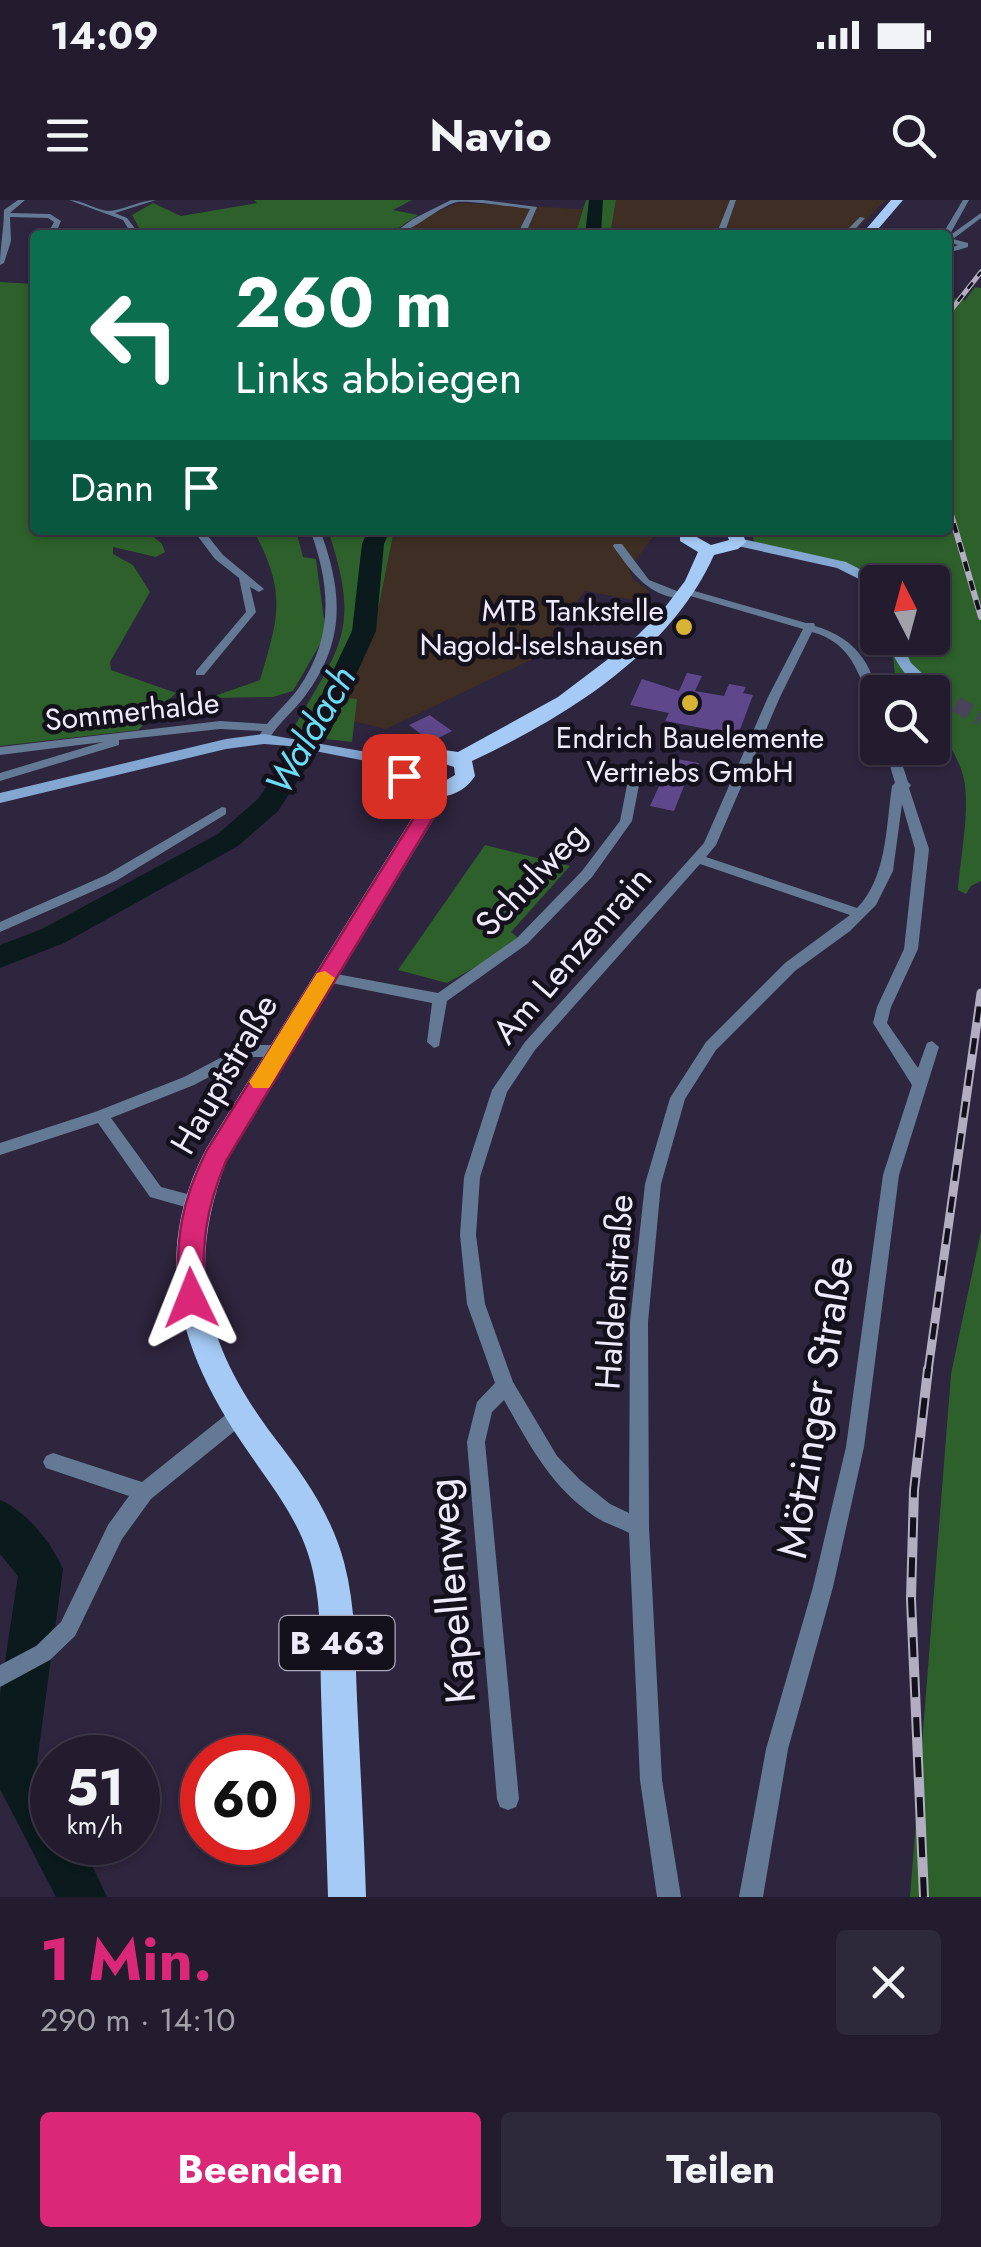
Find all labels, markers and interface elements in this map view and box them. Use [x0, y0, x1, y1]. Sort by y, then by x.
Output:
text: 14:09 [50, 8, 159, 63]
text: Navio [429, 103, 552, 168]
icon: menu [40, 108, 95, 163]
icon: search [886, 108, 941, 163]
text: 260 m [235, 252, 453, 353]
icon: left [70, 270, 200, 400]
text: Links abbiegen [235, 345, 522, 410]
text: Dann [70, 460, 154, 515]
icon: arrive [174, 460, 229, 515]
north arrow [860, 565, 950, 655]
map controls [860, 565, 950, 765]
place label: MTB Tankstelle Nagold-Iselshausen [419, 589, 664, 666]
marker: MTB Tankstelle Nagold-Iselshausen [673, 616, 695, 638]
water label: Waldach [251, 655, 369, 805]
button: search [860, 675, 950, 765]
street label: Sommerhalde [43, 680, 221, 742]
marker: Endrich Bauelemente Vertriebs GmbH [679, 692, 701, 714]
place label: Endrich Bauelemente Vertriebs GmbH [556, 716, 824, 793]
pin [362, 734, 447, 819]
icon: arrive [377, 749, 432, 804]
street label: Schulweg [464, 811, 598, 947]
street label: Am Lenzenrain [481, 855, 663, 1055]
street label: Hauptstraße [158, 985, 290, 1163]
street label: Haldenstraße [582, 1193, 646, 1391]
position arrow [139, 1246, 243, 1350]
street label: Mötzinger Straße [761, 1252, 869, 1562]
street label: Kapellenweg [411, 1476, 491, 1706]
road number: B 463 [280, 1616, 394, 1670]
speed limit sign: 60 [180, 1735, 310, 1865]
text: 51 [66, 1751, 124, 1824]
text: km/h [67, 1807, 123, 1843]
text: 1 Min. [40, 1916, 212, 2003]
button: close [836, 1930, 941, 2035]
text: 290 m · 14:10 [40, 1997, 235, 2043]
button: Beenden [40, 2112, 481, 2227]
button: Teilen [501, 2112, 941, 2227]

